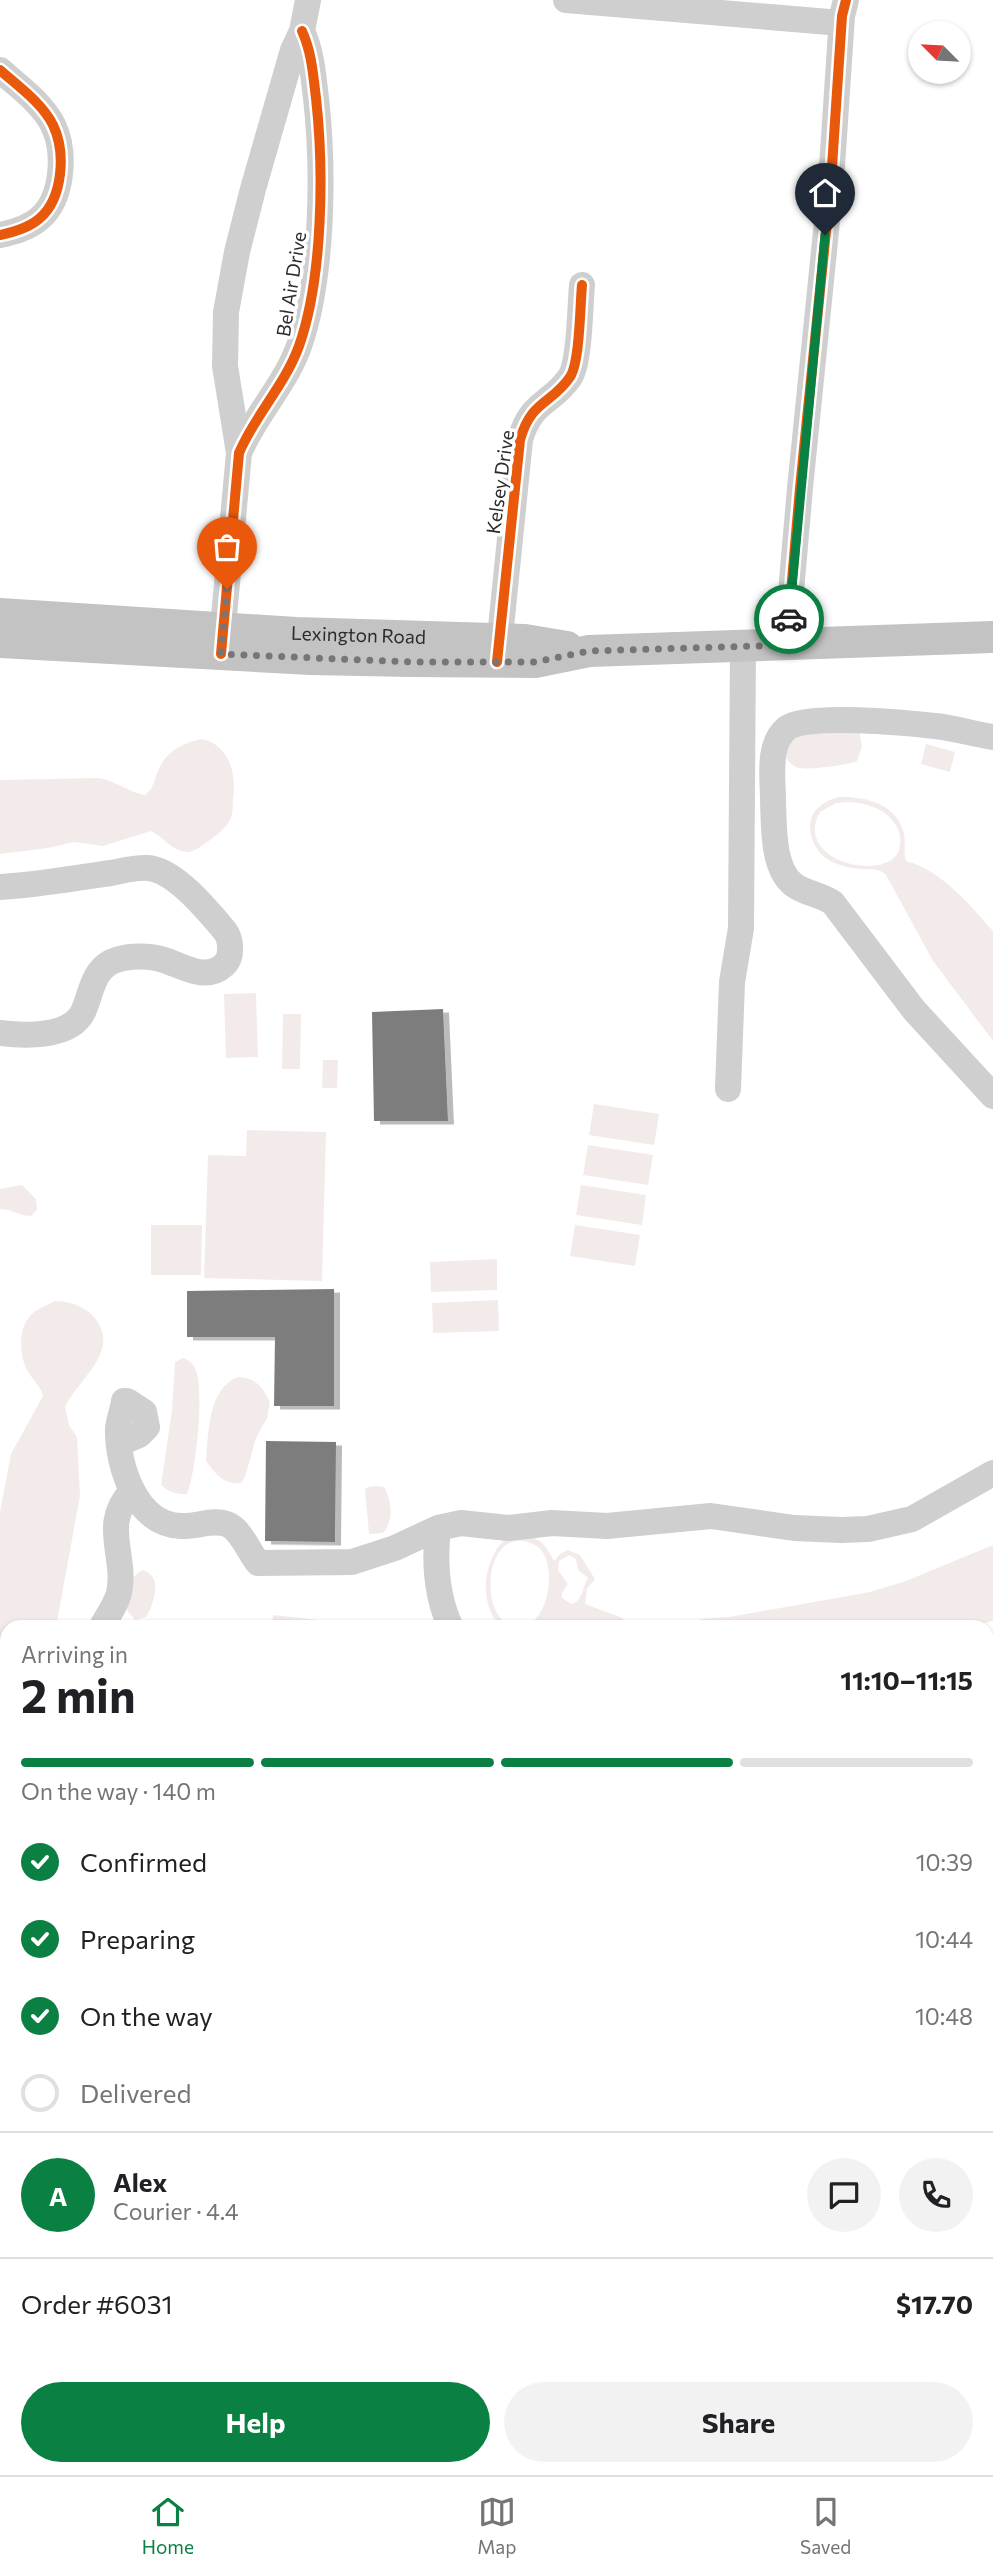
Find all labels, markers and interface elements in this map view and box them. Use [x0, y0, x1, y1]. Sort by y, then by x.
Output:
north arrow [908, 21, 971, 84]
map controls [908, 21, 971, 84]
pin [795, 163, 855, 235]
icon: home [806, 174, 844, 212]
street label: Bel Air Drive [271, 230, 310, 338]
street label: Kelsey Drive [481, 428, 518, 535]
pin [197, 517, 257, 589]
icon: bag [208, 528, 246, 566]
courier [754, 584, 824, 654]
icon: car [770, 600, 808, 638]
street label: Lexington Road [291, 621, 426, 648]
text: Arriving in [21, 1640, 128, 1668]
text: 11:10–11:15 [840, 1664, 973, 1695]
text: 2 min [21, 1666, 136, 1722]
text: On the way · 140 m [21, 1777, 216, 1805]
icon: check [21, 1843, 59, 1881]
text: Confirmed [80, 1846, 207, 1877]
text: 10:39 [916, 1848, 973, 1876]
icon: check [21, 1920, 59, 1958]
text: Preparing [80, 1923, 195, 1954]
text: 10:44 [915, 1925, 973, 1953]
icon: check [21, 1997, 59, 2035]
text: On the way [80, 2000, 213, 2031]
text: 10:48 [915, 2002, 973, 2030]
text: Delivered [80, 2077, 191, 2108]
button: chat [807, 2158, 881, 2232]
button: phone [899, 2158, 973, 2232]
text: Alex [113, 2166, 167, 2197]
text: A [49, 2180, 67, 2211]
text: Courier · 4.4 [113, 2197, 239, 2225]
text: Order #6031 [21, 2288, 173, 2319]
text: $17.70 [896, 2288, 973, 2319]
button: Help [21, 2382, 490, 2462]
button: Share [504, 2382, 973, 2462]
tab: Home [142, 2493, 194, 2558]
tab: Map [477, 2493, 517, 2558]
tab: Saved [800, 2493, 851, 2558]

